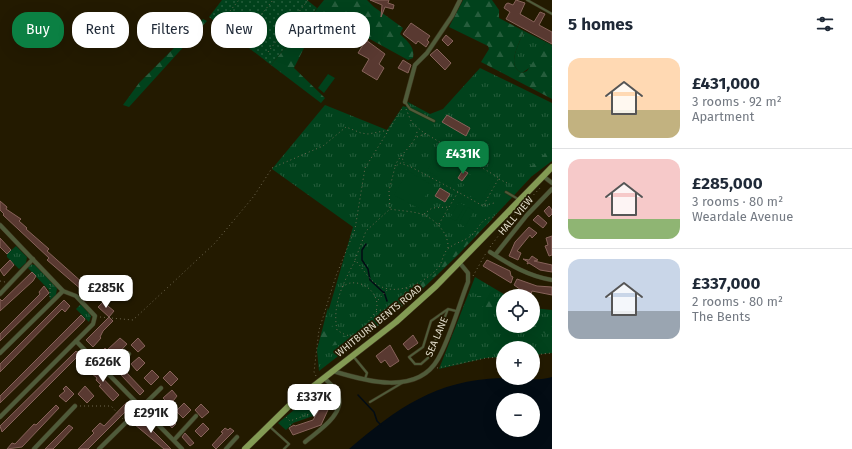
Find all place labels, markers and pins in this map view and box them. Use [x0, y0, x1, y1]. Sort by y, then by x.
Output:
pin: £431K [435, 141, 491, 175]
pin: £285K [78, 275, 134, 309]
pin: £626K [75, 349, 131, 383]
pin: £337K [286, 384, 342, 418]
pin: £291K [123, 400, 179, 434]

